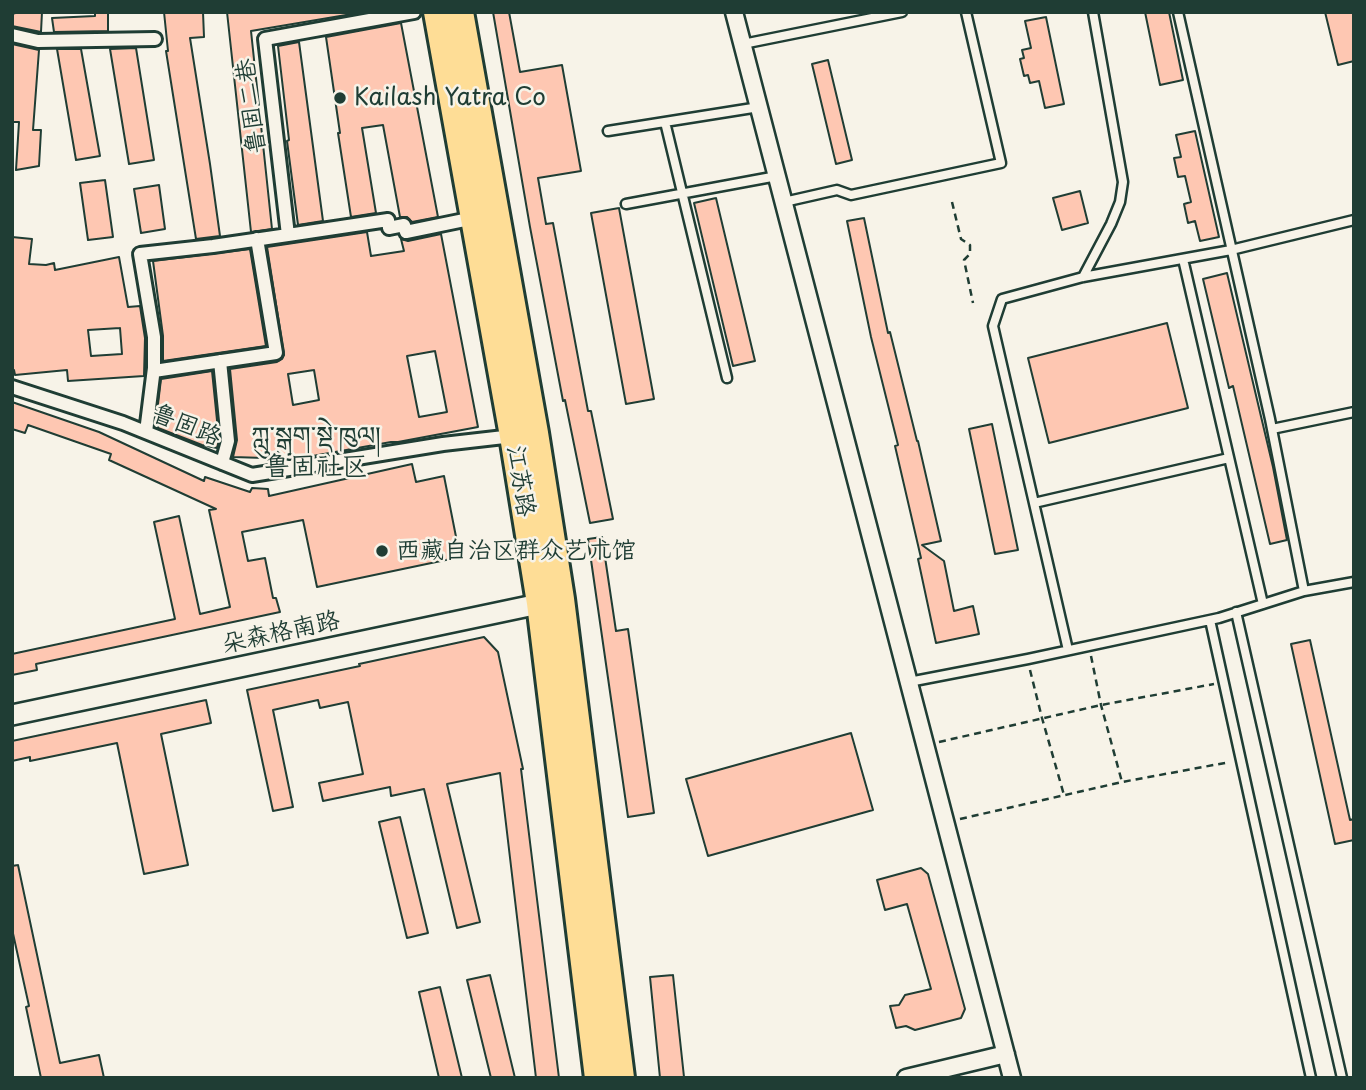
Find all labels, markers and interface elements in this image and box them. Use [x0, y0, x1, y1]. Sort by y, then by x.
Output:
street label: 鲁固二巷 [232, 57, 272, 155]
place label: Kailash Yatra Co [354, 84, 546, 112]
marker: Kailash Yatra Co [332, 90, 348, 106]
street label: 鲁固路 [147, 399, 225, 453]
district label: ཀླུ་སྒུག་སྡེ་ཁུལ། 鲁固社区 [251, 422, 381, 484]
street label: 江苏路 [500, 443, 540, 519]
place label: 西藏自治区群众艺术馆 [396, 537, 636, 565]
marker: 西藏自治区群众艺术馆 [374, 543, 390, 559]
street label: 朵森格南路 [219, 606, 343, 660]

